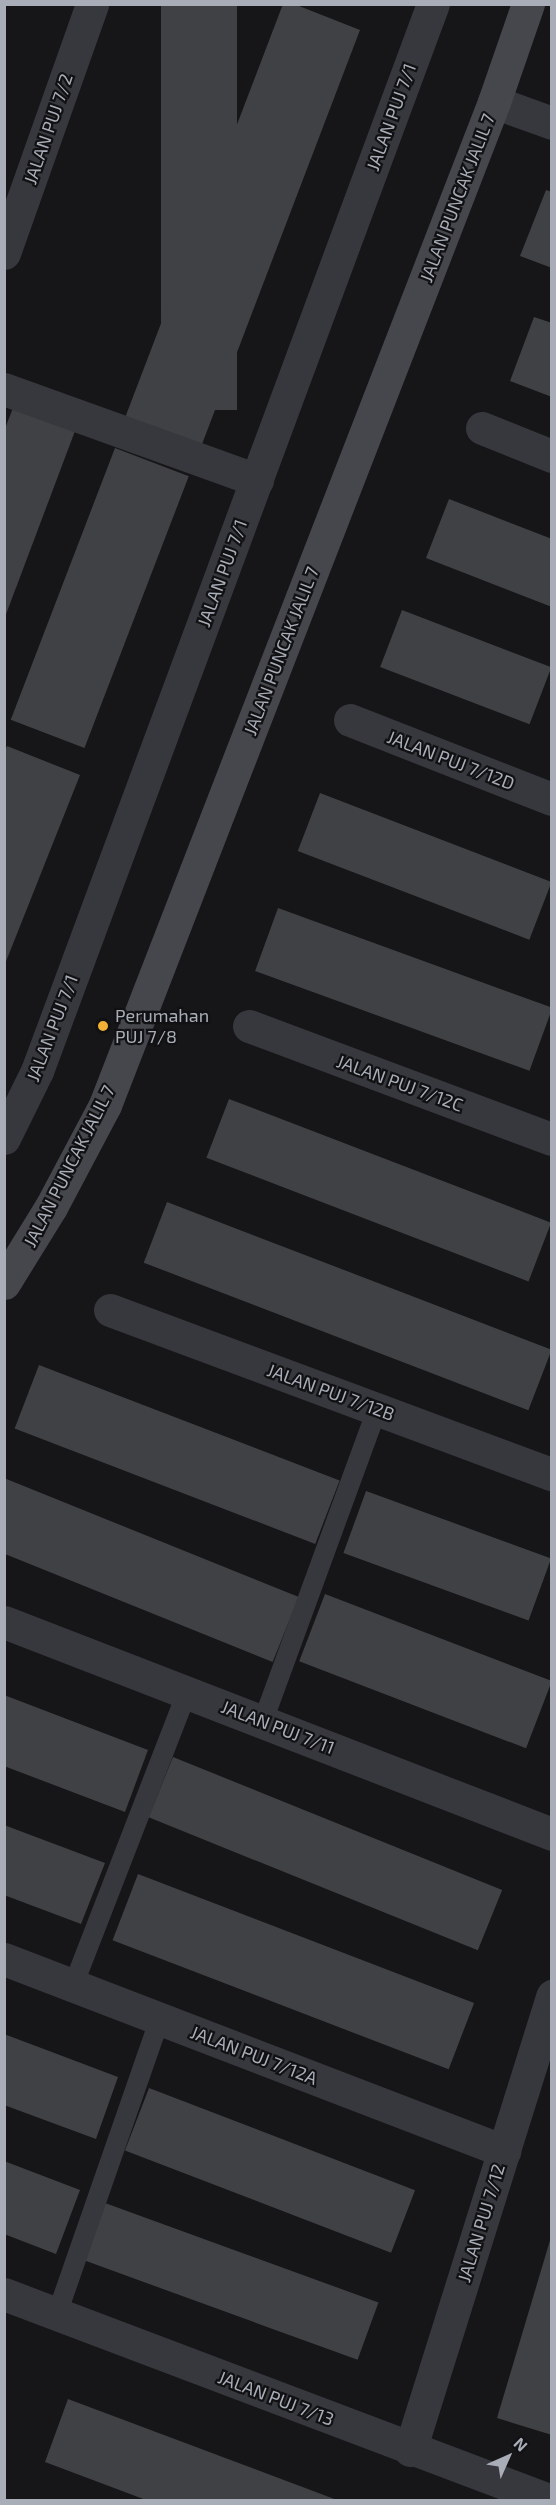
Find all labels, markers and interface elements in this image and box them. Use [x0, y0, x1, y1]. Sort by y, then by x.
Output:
street label: JALAN PUJ 7/1 [362, 60, 420, 174]
street label: JALAN PUJ 7/2 [19, 71, 77, 187]
street label: JALAN PUNCAK JALIL 7 [415, 110, 499, 286]
street label: JALAN PUJ 7/1 [193, 516, 251, 630]
street label: JALAN PUNCAK JALIL 7 [239, 563, 323, 739]
street label: JALAN PUJ 7/12D [384, 726, 518, 794]
street label: JALAN PUJ 7/1 [22, 972, 82, 1084]
place label: Perumahan PUJ 7/8 [115, 1005, 209, 1048]
marker: Perumahan PUJ 7/8 [96, 1019, 110, 1033]
street label: JALAN PUJ 7/12C [334, 1050, 466, 1116]
street label: JALAN PUNCAK JALIL 7 [19, 1081, 119, 1251]
street label: JALAN PUJ 7/12B [264, 1359, 398, 1425]
street label: JALAN PUJ 7/11 [218, 1695, 338, 1759]
street label: JALAN PUJ 7/12A [188, 2021, 320, 2089]
street label: JALAN PUJ 7/12 [453, 2161, 509, 2285]
street label: JALAN PUJ 7/13 [215, 2366, 337, 2430]
north arrow [478, 2427, 538, 2487]
text: N [510, 2433, 532, 2455]

